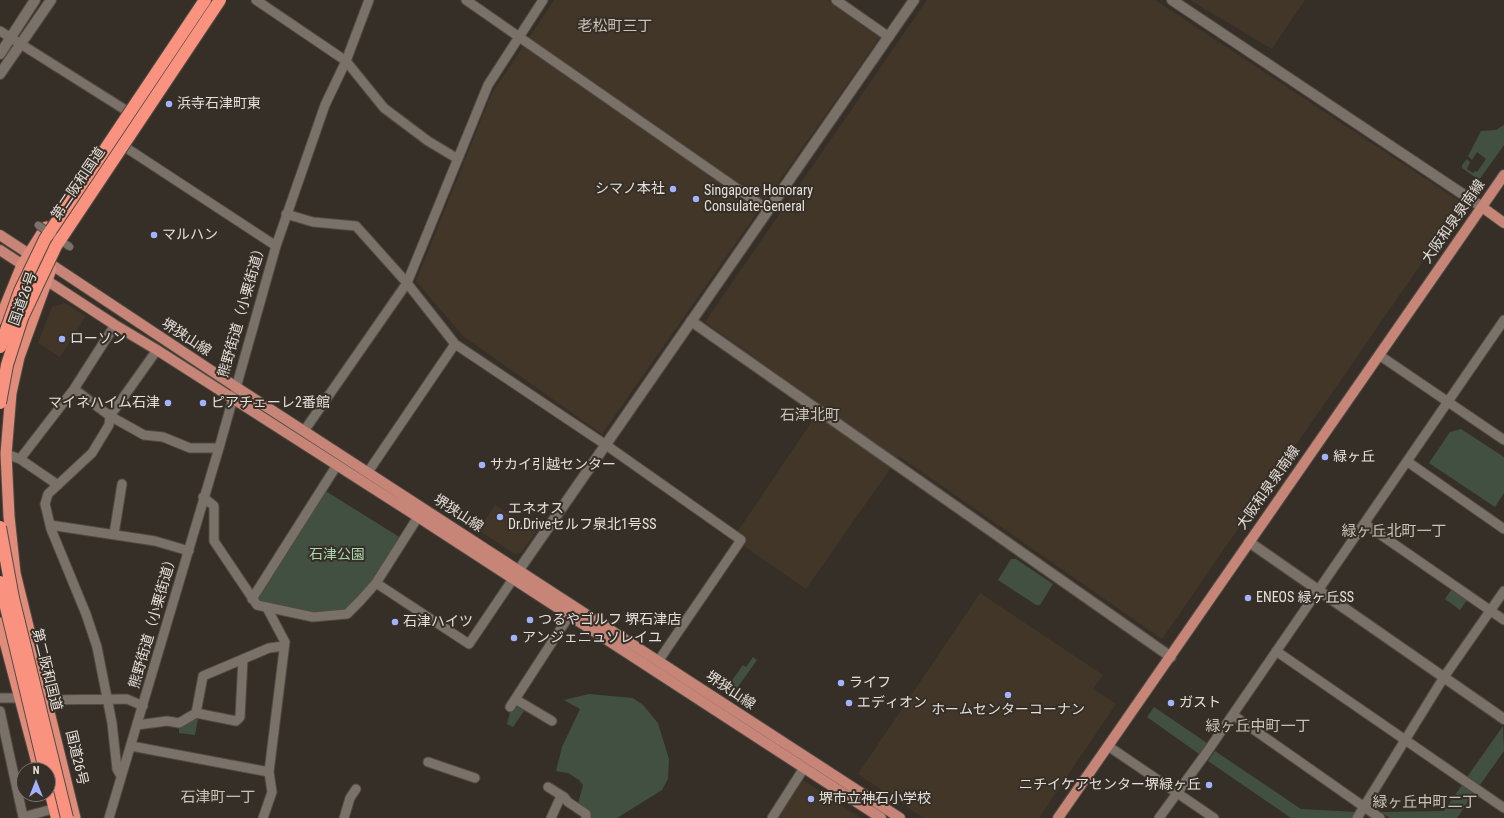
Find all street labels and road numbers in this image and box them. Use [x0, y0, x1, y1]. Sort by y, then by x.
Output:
street label: 第二阪和国道 [49, 144, 109, 224]
street label: 大阪和泉泉南線 [1419, 177, 1489, 267]
street label: 熊野街道（小栗街道） [216, 240, 270, 380]
street label: 国道26号 [7, 270, 41, 328]
street label: 堺狭山線 [158, 316, 214, 360]
street label: 大阪和泉泉南線 [1234, 443, 1304, 533]
street label: 堺狭山線 [430, 492, 486, 536]
street label: 熊野街道（小栗街道） [127, 551, 181, 691]
street label: 第二阪和国道 [28, 627, 64, 713]
street label: 堺狭山線 [702, 668, 758, 714]
street label: 国道26号 [62, 729, 90, 787]

